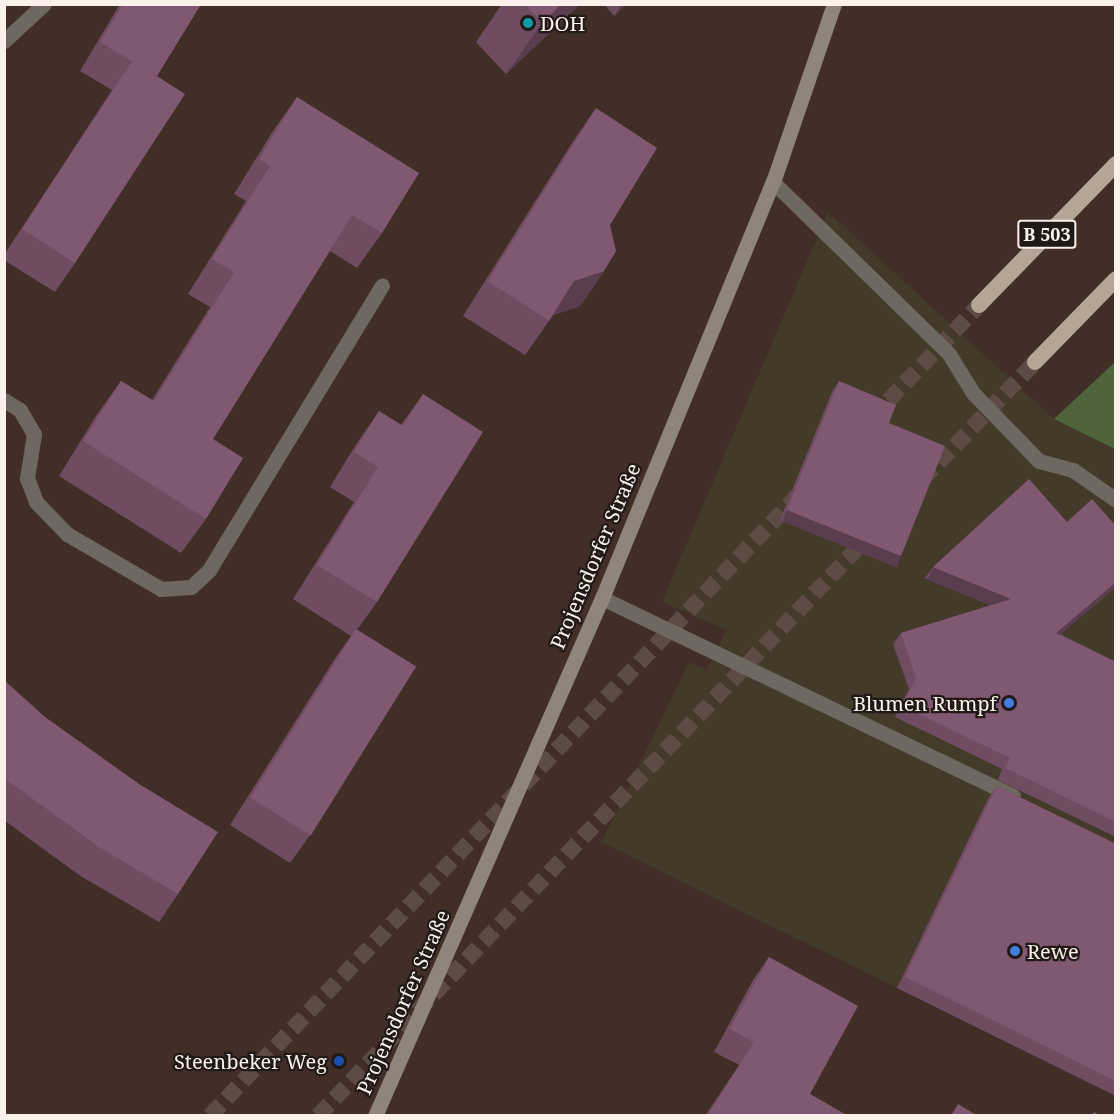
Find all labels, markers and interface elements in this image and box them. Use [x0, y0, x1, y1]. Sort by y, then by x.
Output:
place label: DOH [540, 11, 585, 35]
marker: DOH [521, 16, 535, 30]
road number: B 503 [1017, 219, 1077, 249]
street label: Projensdorfer Straße [545, 460, 645, 652]
place label: Blumen Rumpf [853, 691, 997, 715]
marker: Blumen Rumpf [1002, 696, 1016, 710]
street label: Projensdorfer Straße [351, 906, 455, 1098]
place label: Rewe [1027, 939, 1079, 963]
marker: Rewe [1008, 944, 1022, 958]
place label: Steenbeker Weg [174, 1049, 327, 1073]
marker: Steenbeker Weg [332, 1054, 346, 1068]

